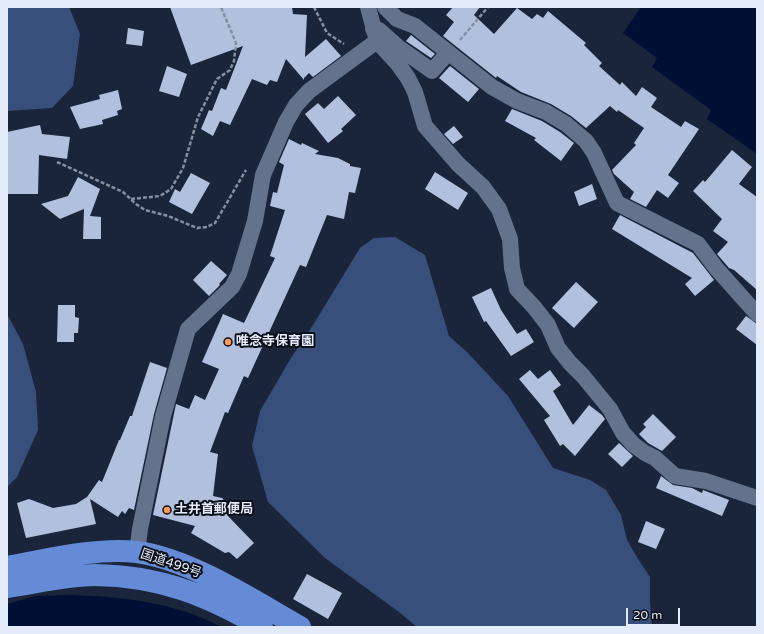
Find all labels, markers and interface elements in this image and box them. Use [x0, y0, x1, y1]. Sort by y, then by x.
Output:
place label: 唯念寺保育園 [236, 334, 314, 350]
marker: 唯念寺保育園 [223, 337, 233, 347]
place label: 土井首郵便局 [175, 502, 253, 518]
marker: 土井首郵便局 [162, 505, 172, 515]
street label: 国道499号 [138, 546, 204, 582]
scale bar [628, 600, 682, 626]
text: 20 m [633, 608, 662, 622]

